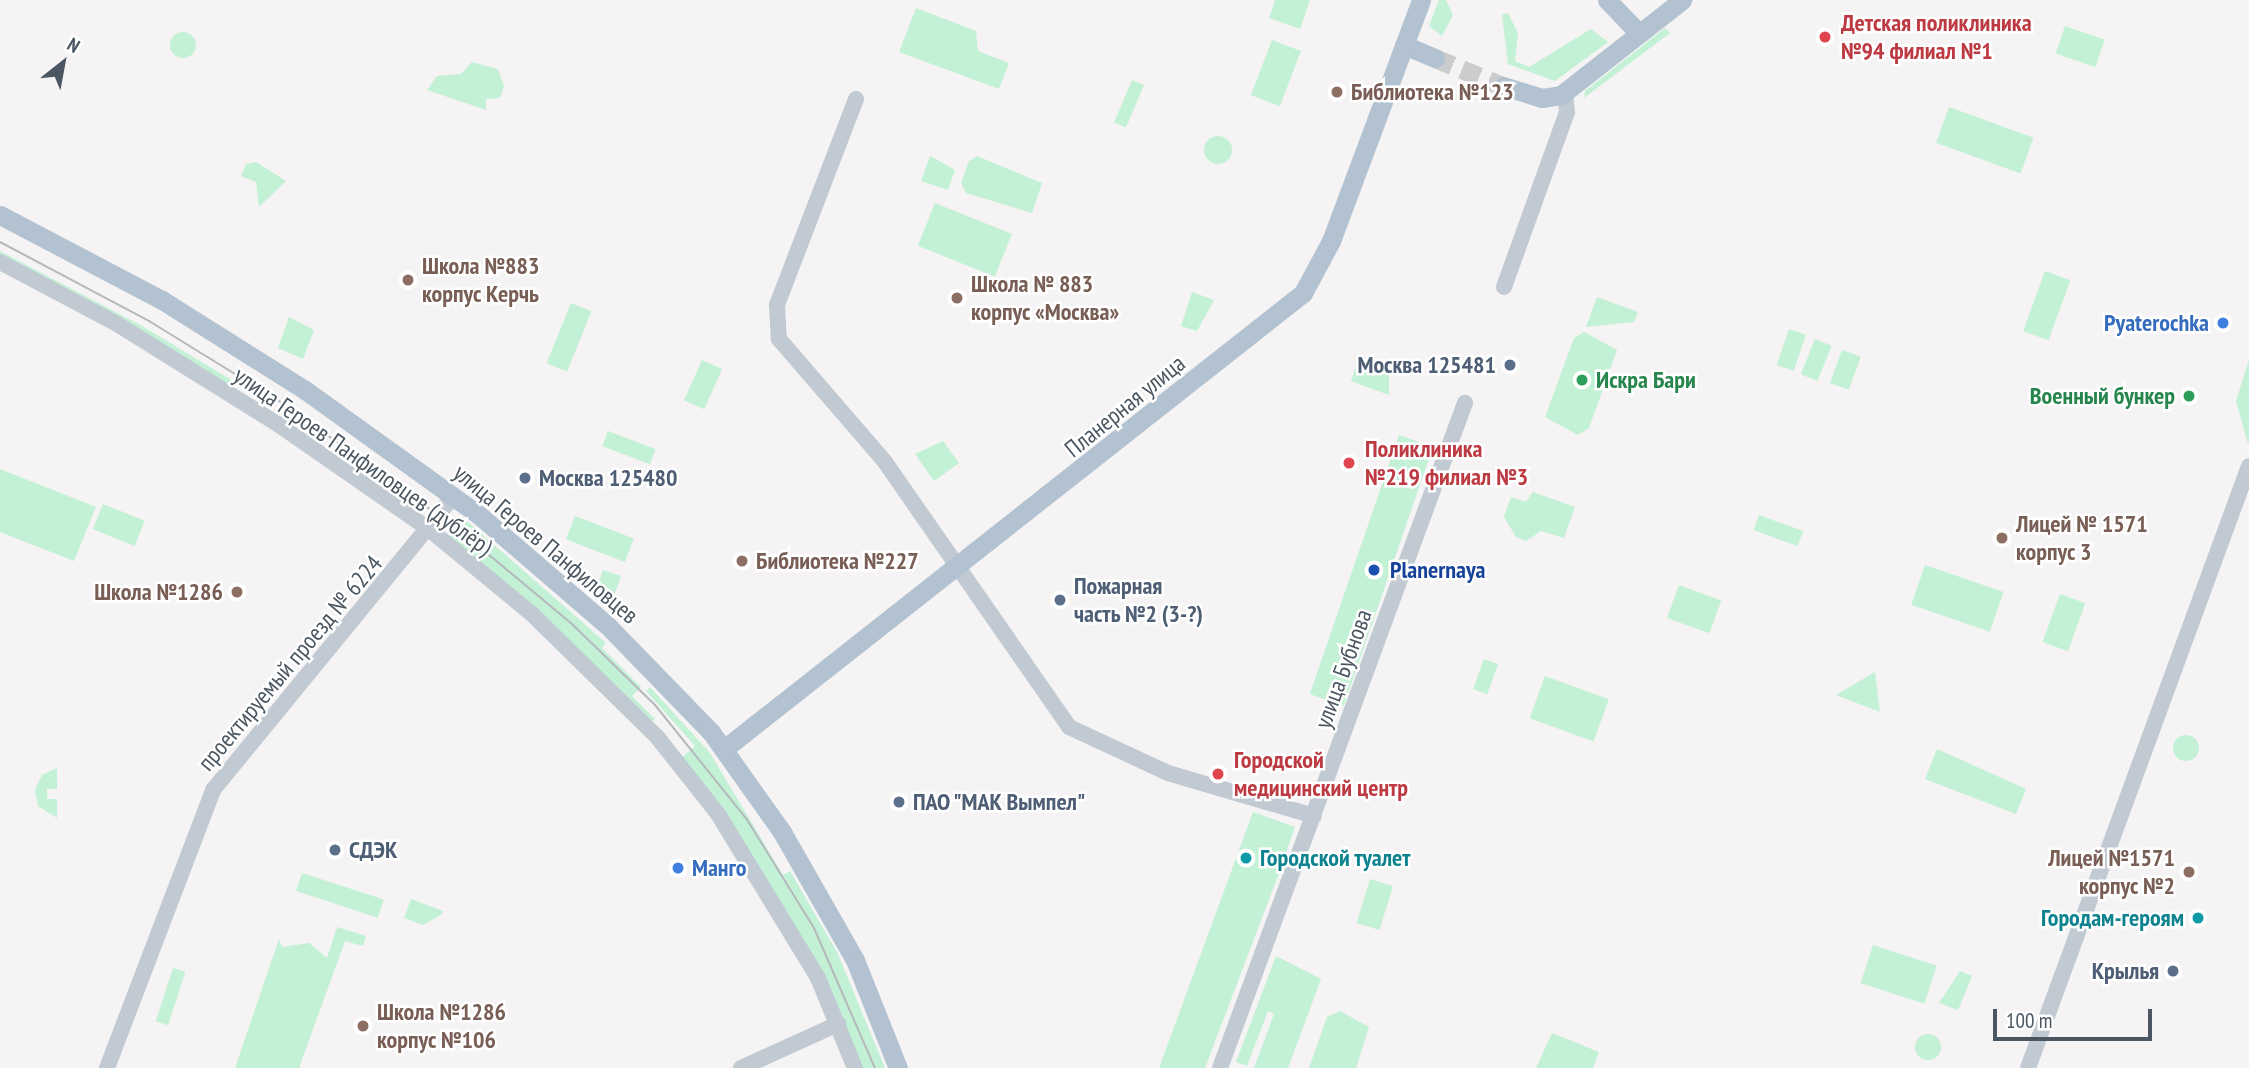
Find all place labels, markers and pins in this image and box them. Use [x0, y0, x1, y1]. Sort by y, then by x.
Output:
place label: Детская поликлиника №94 филиал №1 [1841, 9, 2032, 65]
marker: Детская поликлиника №94 филиал №1 [1815, 27, 1835, 47]
place label: Библиотека №123 [1351, 78, 1514, 106]
marker: Библиотека №123 [1329, 84, 1345, 100]
place label: Школа №883 корпус Керчь [422, 252, 539, 308]
place label: Школа № 883 корпус «Москва» [971, 270, 1120, 326]
marker: Школа №883 корпус Керчь [400, 272, 416, 288]
marker: Школа № 883 корпус «Москва» [949, 290, 965, 306]
place label: Pyaterochka [2104, 309, 2209, 337]
marker: Pyaterochka [2215, 315, 2231, 331]
place label: Москва 125481 [1357, 351, 1496, 379]
marker: Москва 125481 [1502, 357, 1518, 373]
place label: Искра Бари [1596, 366, 1696, 394]
marker: Искра Бари [1574, 372, 1590, 388]
place label: Военный бункер [2030, 382, 2175, 410]
marker: Военный бункер [2181, 388, 2197, 404]
place label: Поликлиника №219 филиал №3 [1365, 435, 1528, 491]
marker: Поликлиника №219 филиал №3 [1339, 453, 1359, 473]
place label: Москва 125480 [539, 464, 678, 492]
marker: Москва 125480 [517, 470, 533, 486]
place label: Лицей № 1571 корпус 3 [2016, 510, 2148, 566]
marker: Лицей № 1571 корпус 3 [1994, 530, 2010, 546]
place label: Библиотека №227 [756, 547, 919, 575]
marker: Библиотека №227 [734, 553, 750, 569]
place label: Planernaya [1390, 556, 1485, 584]
marker: Planernaya [1364, 560, 1384, 580]
place label: Пожарная часть №2 (3-?) [1074, 572, 1204, 628]
place label: Школа №1286 [94, 578, 223, 606]
marker: Школа №1286 [229, 584, 245, 600]
marker: Пожарная часть №2 (3-?) [1052, 592, 1068, 608]
place label: Городской медицинский центр [1234, 746, 1408, 802]
marker: Городской медицинский центр [1208, 764, 1228, 784]
place label: ПАО "МАК Вымпел" [913, 788, 1088, 816]
marker: ПАО "МАК Вымпел" [891, 794, 907, 810]
place label: СДЭК [349, 836, 398, 864]
marker: СДЭК [327, 842, 343, 858]
place label: Городской туалет [1260, 844, 1411, 872]
place label: Лицей №1571 корпус №2 [2048, 844, 2175, 900]
marker: Городской туалет [1238, 850, 1254, 866]
place label: Манго [692, 854, 746, 882]
marker: Манго [670, 860, 686, 876]
marker: Лицей №1571 корпус №2 [2181, 864, 2197, 880]
place label: Городам-героям [2041, 904, 2184, 932]
marker: Городам-героям [2190, 910, 2206, 926]
place label: Крылья [2092, 957, 2159, 985]
marker: Крылья [2165, 963, 2181, 979]
place label: Школа №1286 корпус №106 [377, 998, 506, 1054]
marker: Школа №1286 корпус №106 [355, 1018, 371, 1034]

